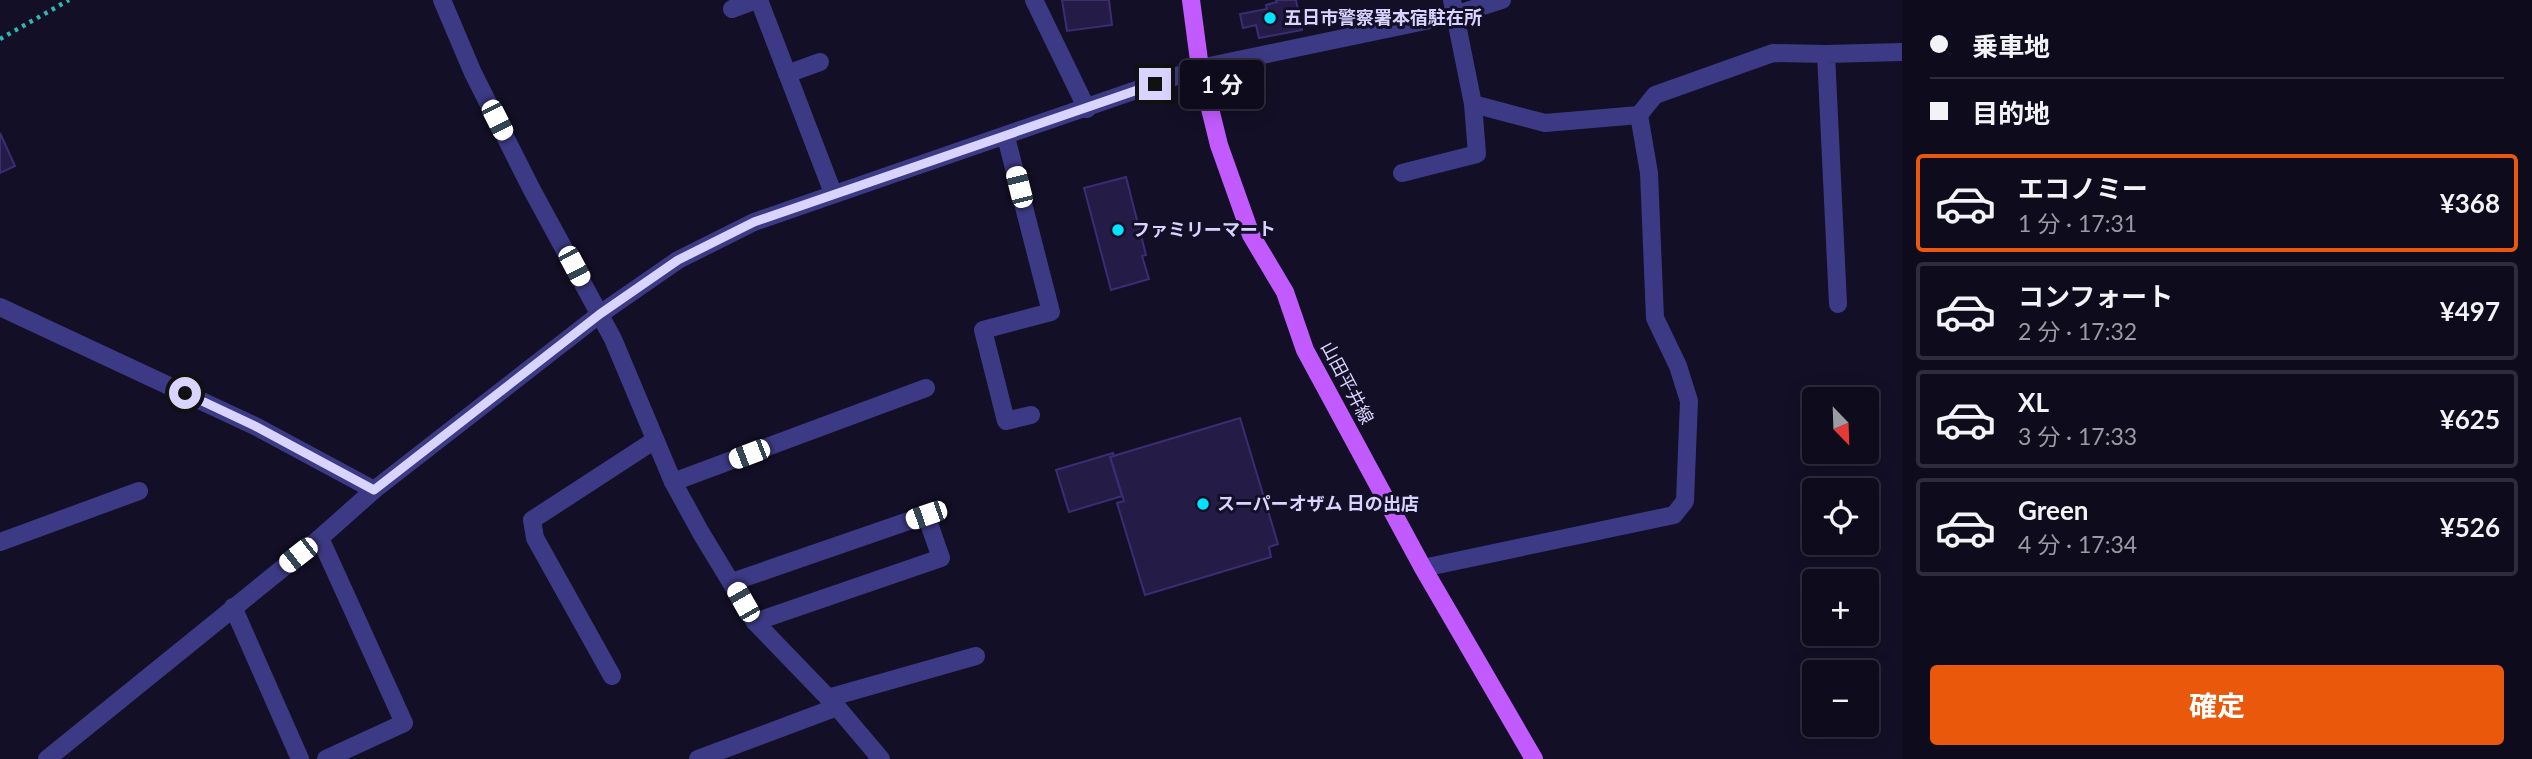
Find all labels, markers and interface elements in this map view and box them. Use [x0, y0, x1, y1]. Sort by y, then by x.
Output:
place label: 五日市警察署本宿駐在所 [1284, 6, 1482, 28]
marker: 五日市警察署本宿駐在所 [1262, 10, 1278, 26]
text: 乗車地 [1972, 30, 2050, 62]
callout: 1 分 [1180, 60, 1264, 108]
route end [1139, 68, 1171, 100]
text: 1 分 [1201, 70, 1243, 98]
car [479, 97, 516, 143]
text: 目的地 [1972, 97, 2050, 129]
car [1004, 164, 1035, 210]
icon: car [1934, 172, 1997, 235]
text: エコノミー [2018, 172, 2148, 204]
text: ¥368 [2440, 187, 2500, 219]
text: 1 分 · 17:31 [2018, 209, 2137, 237]
place label: ファミリーマート [1132, 218, 1276, 240]
marker: ファミリーマート [1110, 222, 1126, 238]
car [555, 243, 594, 289]
icon: car [1934, 280, 1997, 343]
text: コンフォート [2018, 280, 2173, 312]
text: ¥497 [2440, 295, 2500, 327]
text: 2 分 · 17:32 [2018, 317, 2137, 345]
street label: 山田平井線 [1317, 338, 1379, 427]
route start [169, 377, 201, 409]
text: XL [2018, 386, 2049, 418]
north arrow [1802, 387, 1880, 464]
map controls [1802, 387, 1879, 737]
icon: car [1934, 388, 1997, 451]
text: ¥625 [2440, 403, 2500, 435]
text: 3 分 · 17:33 [2018, 422, 2137, 450]
car [726, 437, 773, 471]
button: locate [1802, 478, 1879, 555]
place label: スーパーオザム 日の出店 [1217, 492, 1419, 514]
text: Green [2018, 494, 2088, 526]
marker: スーパーオザム 日の出店 [1195, 496, 1211, 512]
icon: car [1934, 496, 1997, 559]
car [903, 498, 950, 532]
text: ¥526 [2440, 511, 2500, 543]
text: 4 分 · 17:34 [2018, 530, 2137, 558]
car [275, 534, 322, 576]
button: + [1802, 569, 1879, 646]
car [724, 579, 763, 625]
button: − [1802, 660, 1879, 737]
button: 確定 [1930, 665, 2504, 745]

